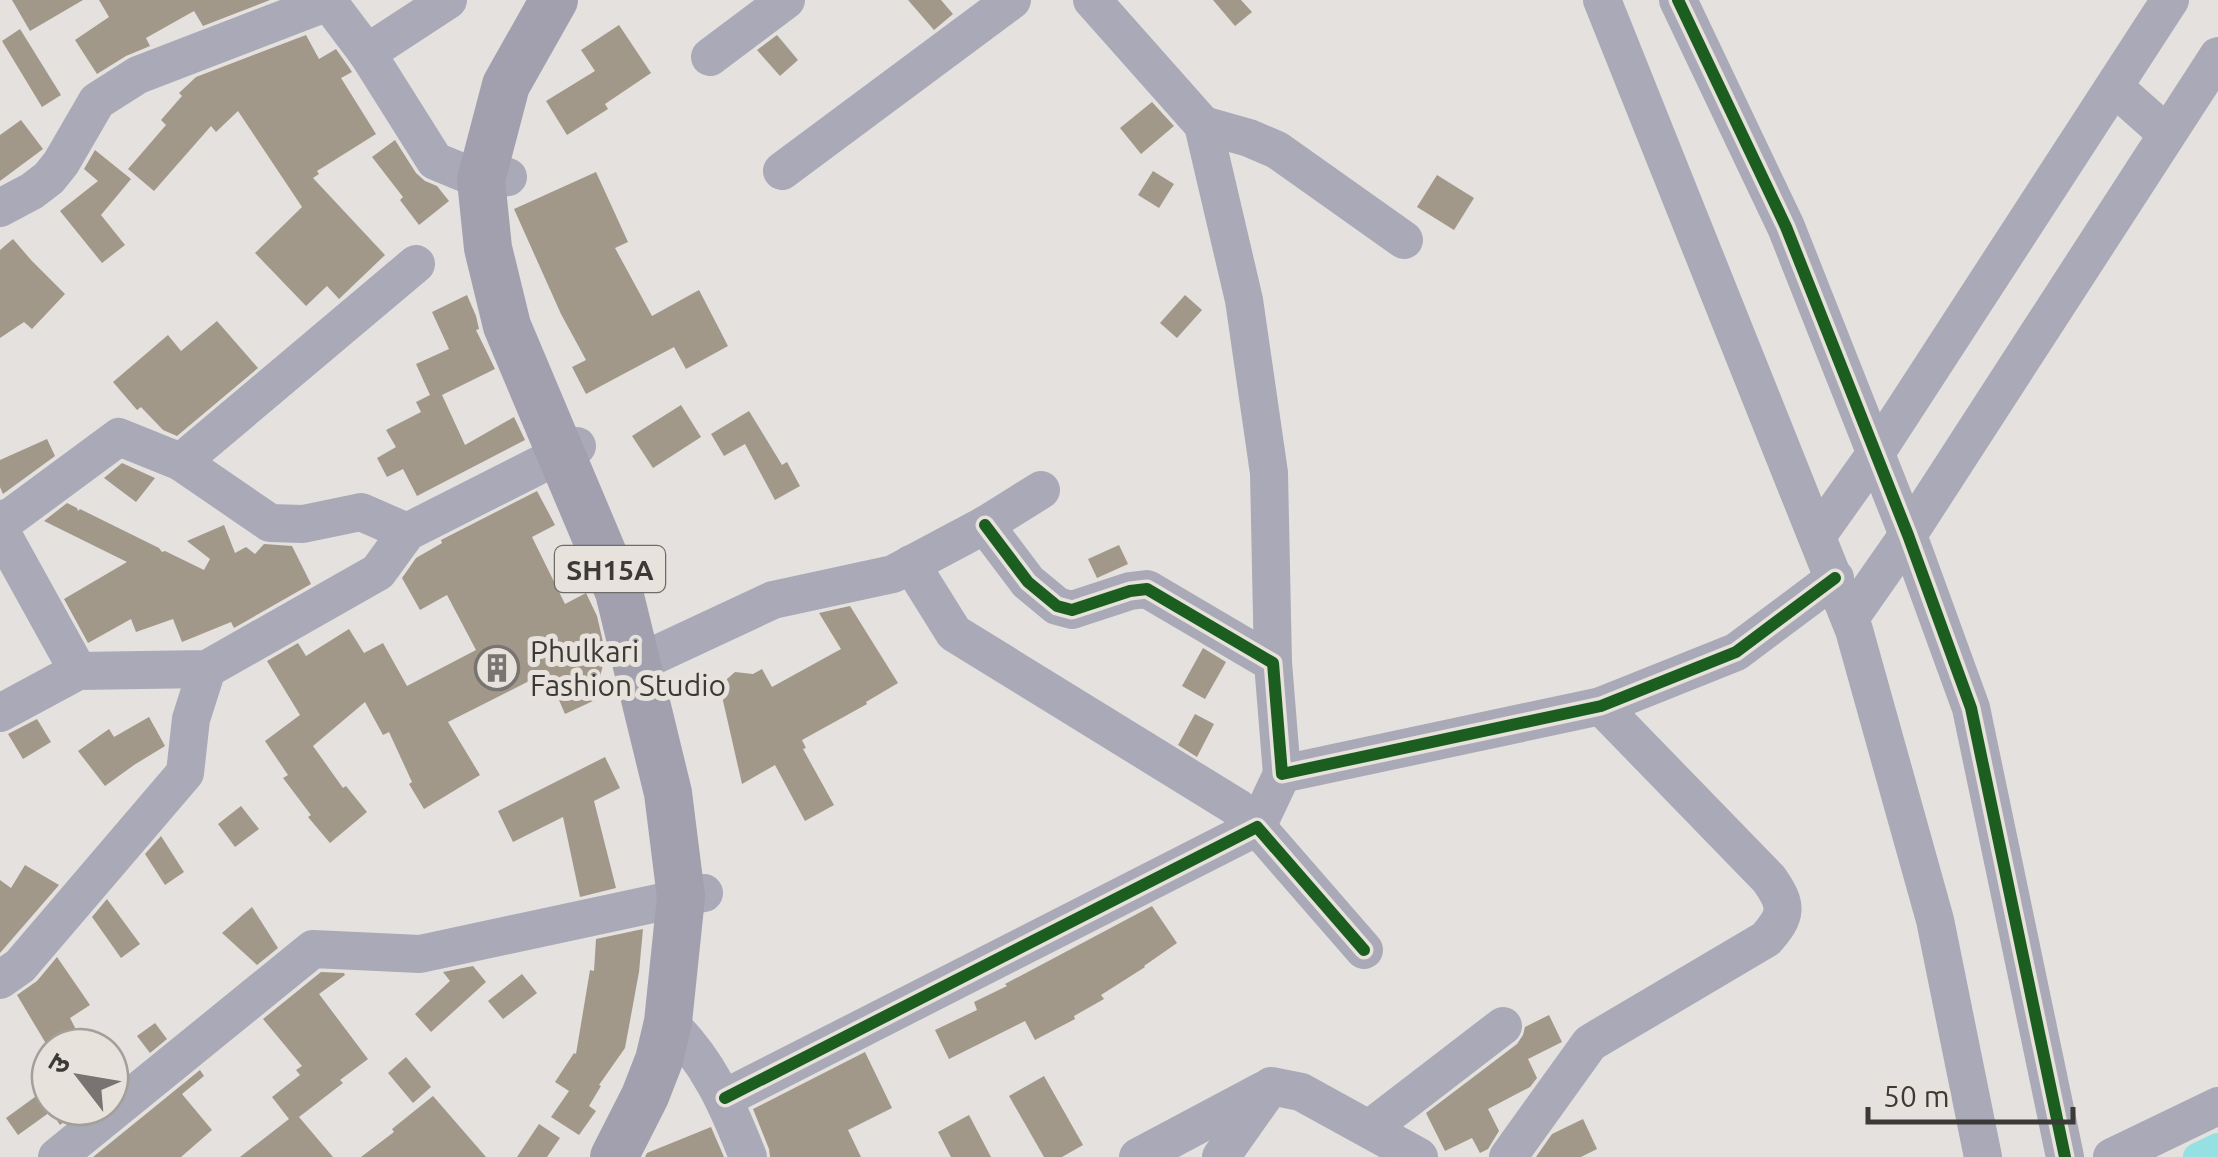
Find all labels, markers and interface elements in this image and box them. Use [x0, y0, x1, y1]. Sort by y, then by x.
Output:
road number: SH15A [555, 546, 665, 592]
place label: Phulkari Fashion Studio [530, 634, 726, 702]
building icon: Phulkari Fashion Studio [474, 645, 520, 691]
north arrow [30, 1027, 130, 1127]
text: उ [41, 1048, 76, 1079]
scale bar [1868, 1062, 2073, 1124]
text: 50 m [1883, 1079, 1950, 1113]

